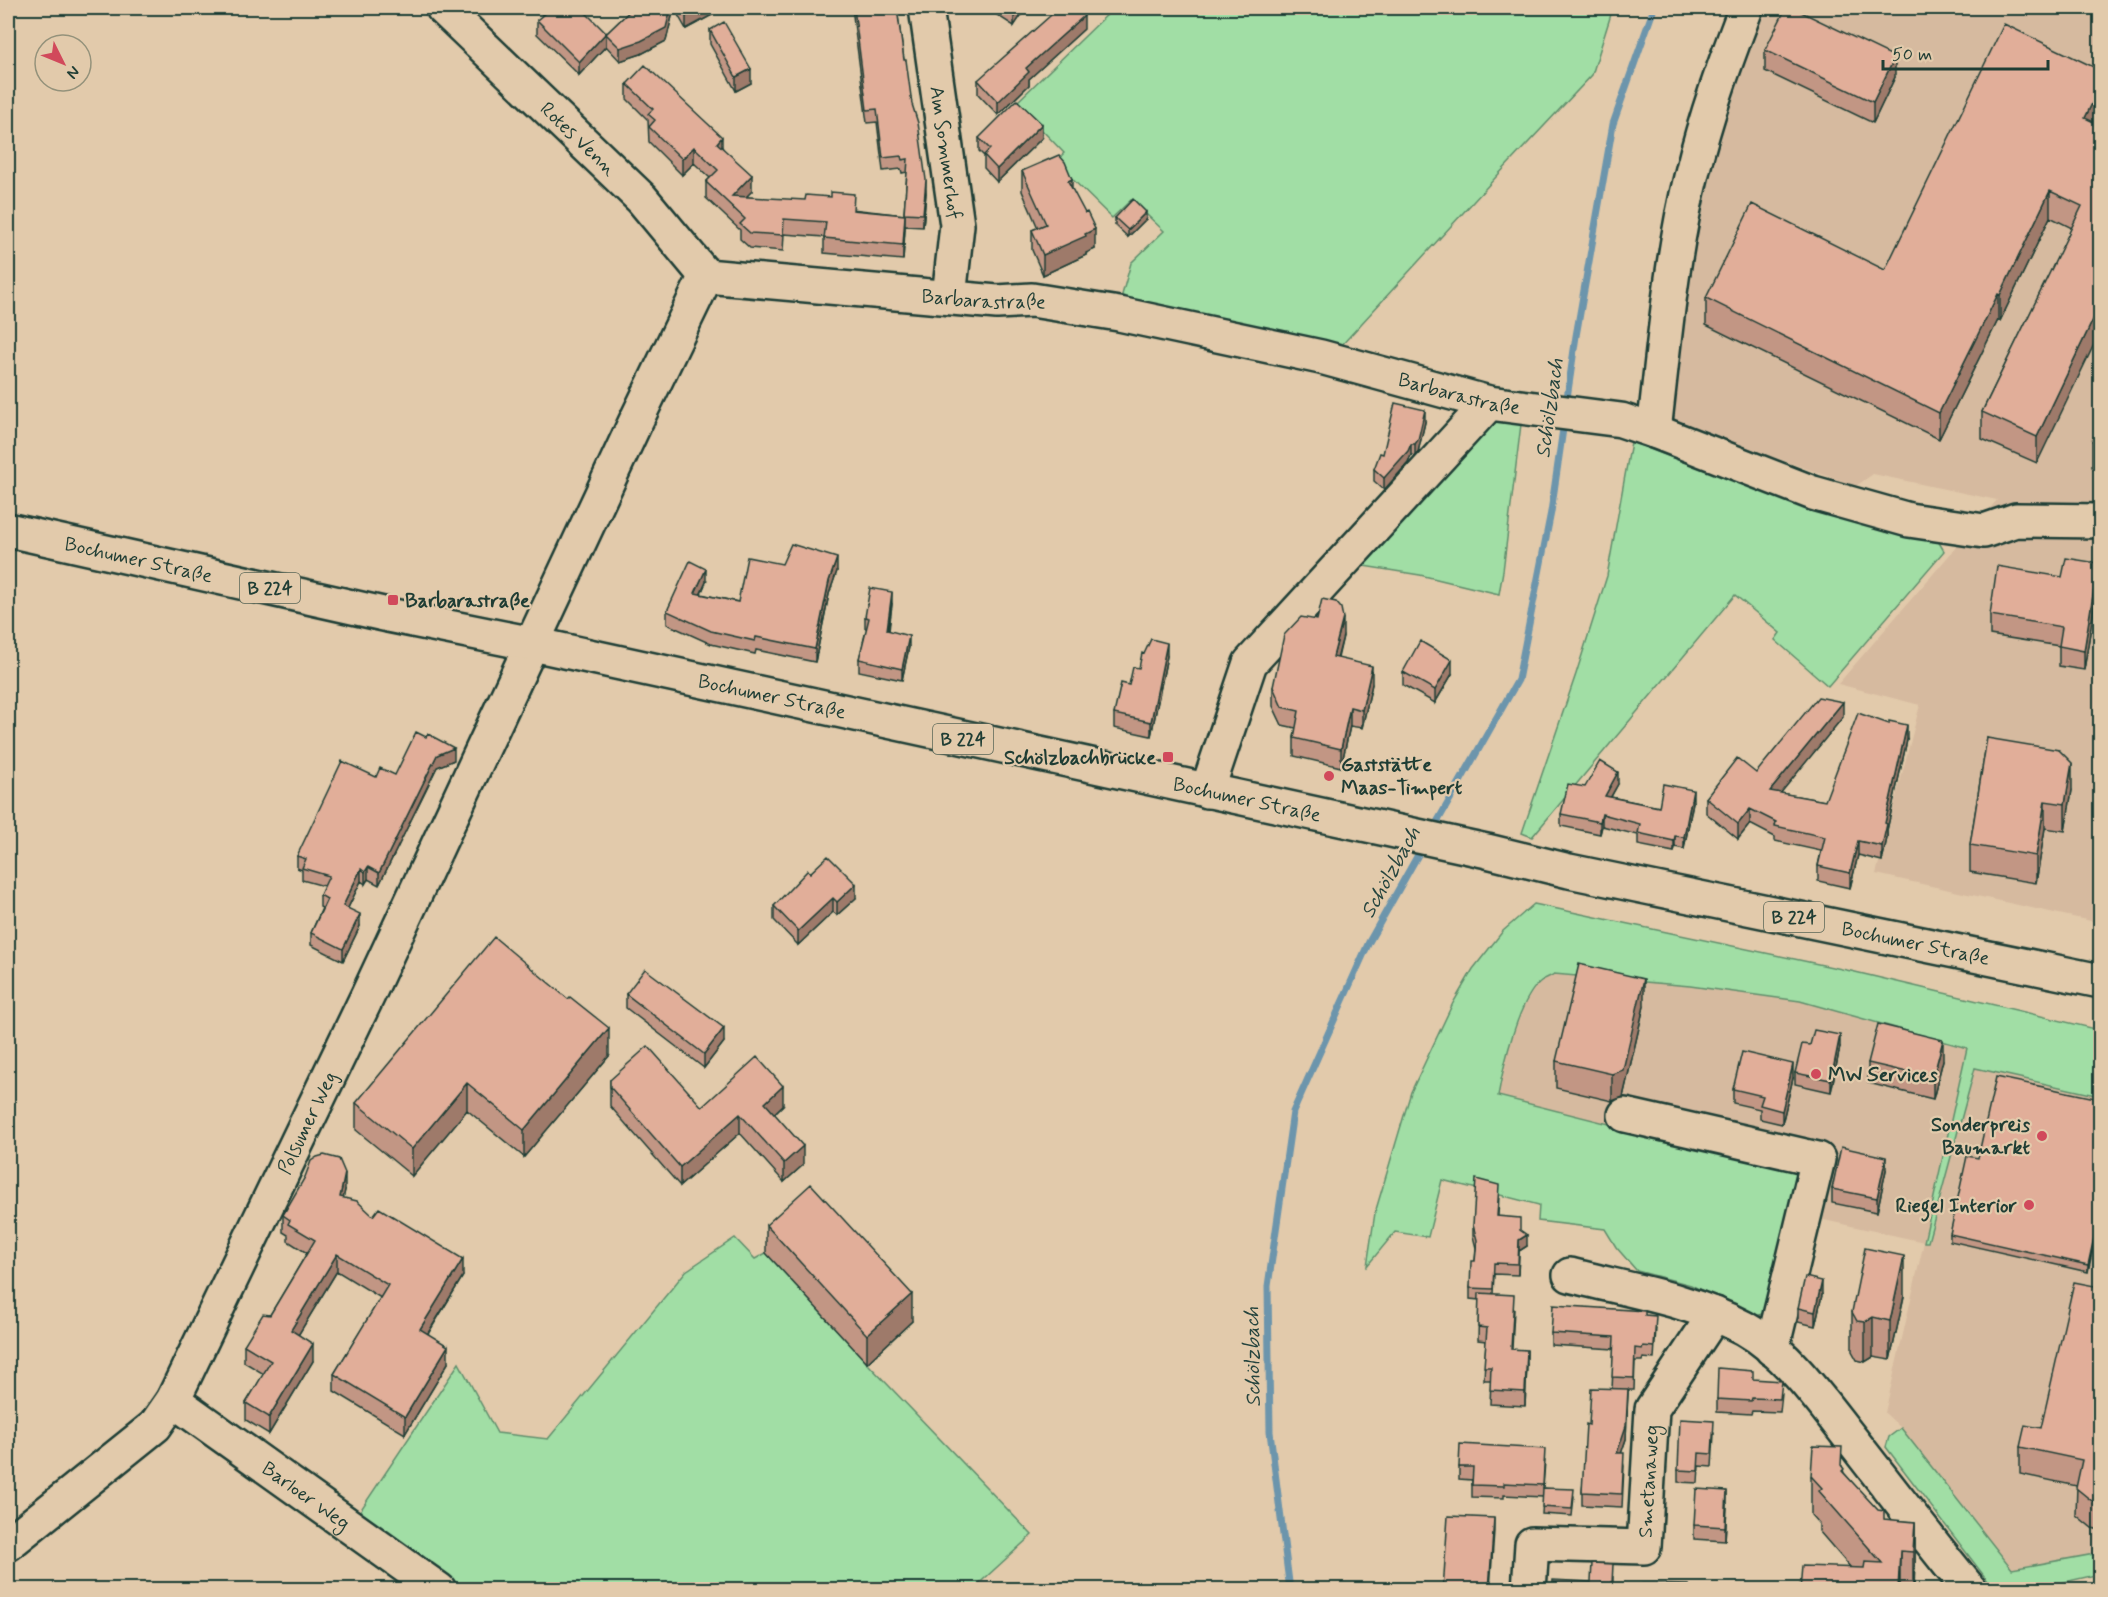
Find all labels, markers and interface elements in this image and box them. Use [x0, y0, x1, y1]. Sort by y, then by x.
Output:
north arrow [33, 33, 93, 93]
scale bar [1883, 33, 2048, 71]
text: 50 m [1892, 43, 1932, 67]
text: N [62, 61, 84, 83]
street label: Am Sommerhof [922, 84, 968, 221]
street label: Rotes Venn [534, 96, 622, 183]
street label: Barbarastraße [920, 283, 1048, 317]
water label: Schölzbach [1529, 356, 1571, 460]
street label: Barbarastraße [1395, 367, 1522, 422]
street label: Bochumer Straße [62, 531, 215, 590]
road number: B 224 [240, 573, 300, 603]
place label: Barbarastraße [405, 588, 530, 615]
marker: Barbarastraße [386, 593, 400, 607]
street label: Bochumer Straße [695, 668, 849, 727]
road number: B 224 [933, 724, 993, 754]
place label: Schölzbachbrücke [1004, 745, 1156, 772]
marker: Schölzbachbrücke [1161, 750, 1175, 764]
place label: Gaststätte Maas-Timpert [1341, 752, 1463, 802]
marker: Gaststätte Maas-Timpert [1322, 769, 1336, 783]
street label: Bochumer Straße [1170, 771, 1324, 830]
water label: Schölzbach [1354, 821, 1428, 923]
road number: B 224 [1764, 902, 1824, 932]
street label: Bochumer Straße [1839, 916, 1992, 973]
place label: MW Services [1828, 1062, 1938, 1089]
street label: Polsumer Weg [272, 1067, 344, 1179]
marker: MW Services [1809, 1067, 1823, 1081]
place label: Sonderpreis Baumarkt [1931, 1112, 2031, 1162]
marker: Sonderpreis Baumarkt [2035, 1129, 2049, 1143]
place label: Riegel Interior [1896, 1193, 2018, 1222]
marker: Riegel Interior [2022, 1198, 2036, 1212]
water label: Schölzbach [1238, 1306, 1268, 1407]
street label: Smetanaweg [1633, 1424, 1667, 1539]
street label: Barloer Weg [256, 1456, 355, 1538]

